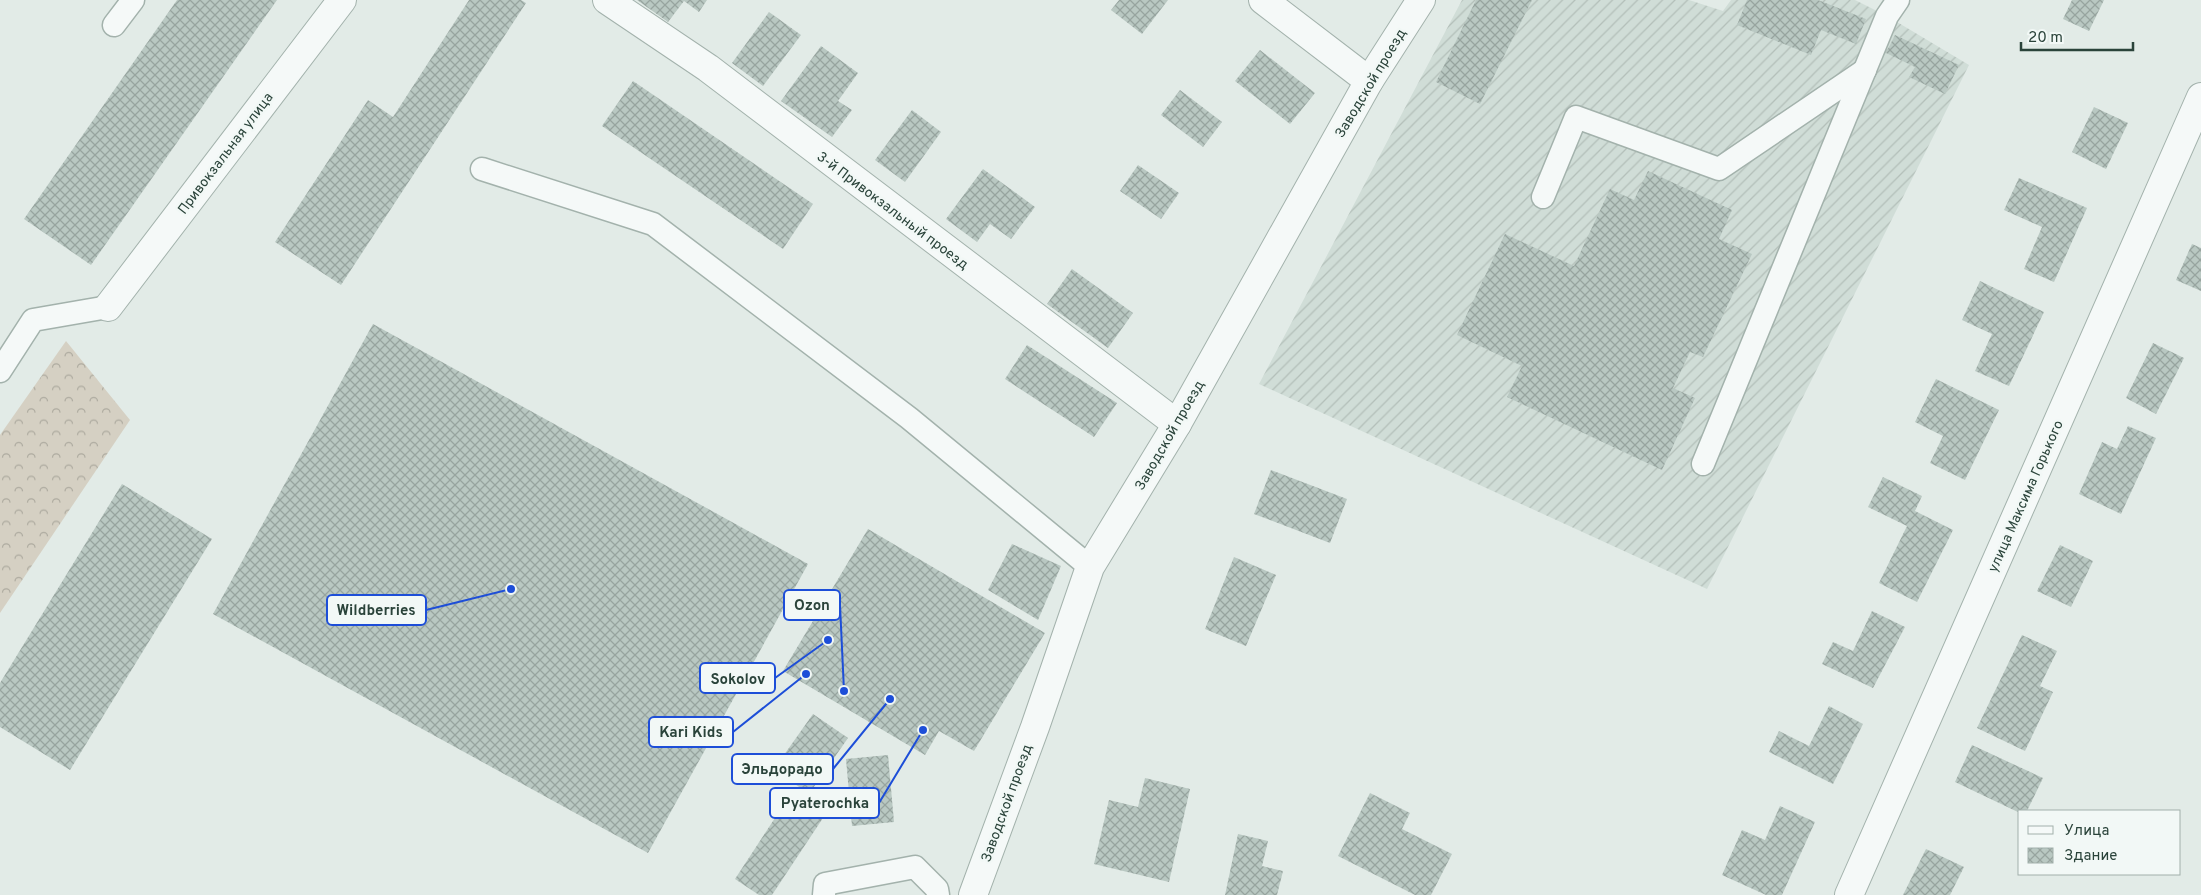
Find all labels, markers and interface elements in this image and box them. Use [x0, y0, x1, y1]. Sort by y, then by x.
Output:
scale bar [2021, 20, 2134, 52]
street label: Заводской проезд [1332, 26, 1411, 141]
text: 20 m [2028, 29, 2063, 48]
street label: Привокзальная улица [175, 90, 277, 218]
street label: 3-й Привокзальный проезд [813, 149, 971, 274]
street label: Заводской проезд [1132, 378, 1209, 494]
street label: улица Максима Горького [1985, 418, 2068, 575]
callout: Ozon [784, 590, 840, 620]
callout: Wildberries [327, 595, 426, 625]
text: Ozon [794, 597, 830, 616]
text: Wildberries [336, 602, 416, 621]
callout: Sokolov [700, 663, 775, 693]
text: Sokolov [711, 671, 766, 690]
callout: Kari Kids [649, 717, 733, 747]
text: Kari Kids [659, 724, 723, 743]
street label: Заводской проезд [978, 742, 1037, 865]
callout: Эльдорадо [732, 754, 833, 784]
text: Эльдорадо [741, 761, 823, 780]
callout: Pyaterochka [770, 788, 879, 818]
text: Pyaterochka [781, 795, 869, 814]
legend [2018, 810, 2181, 875]
text: Улица [2064, 822, 2109, 841]
text: Здание [2064, 847, 2117, 866]

